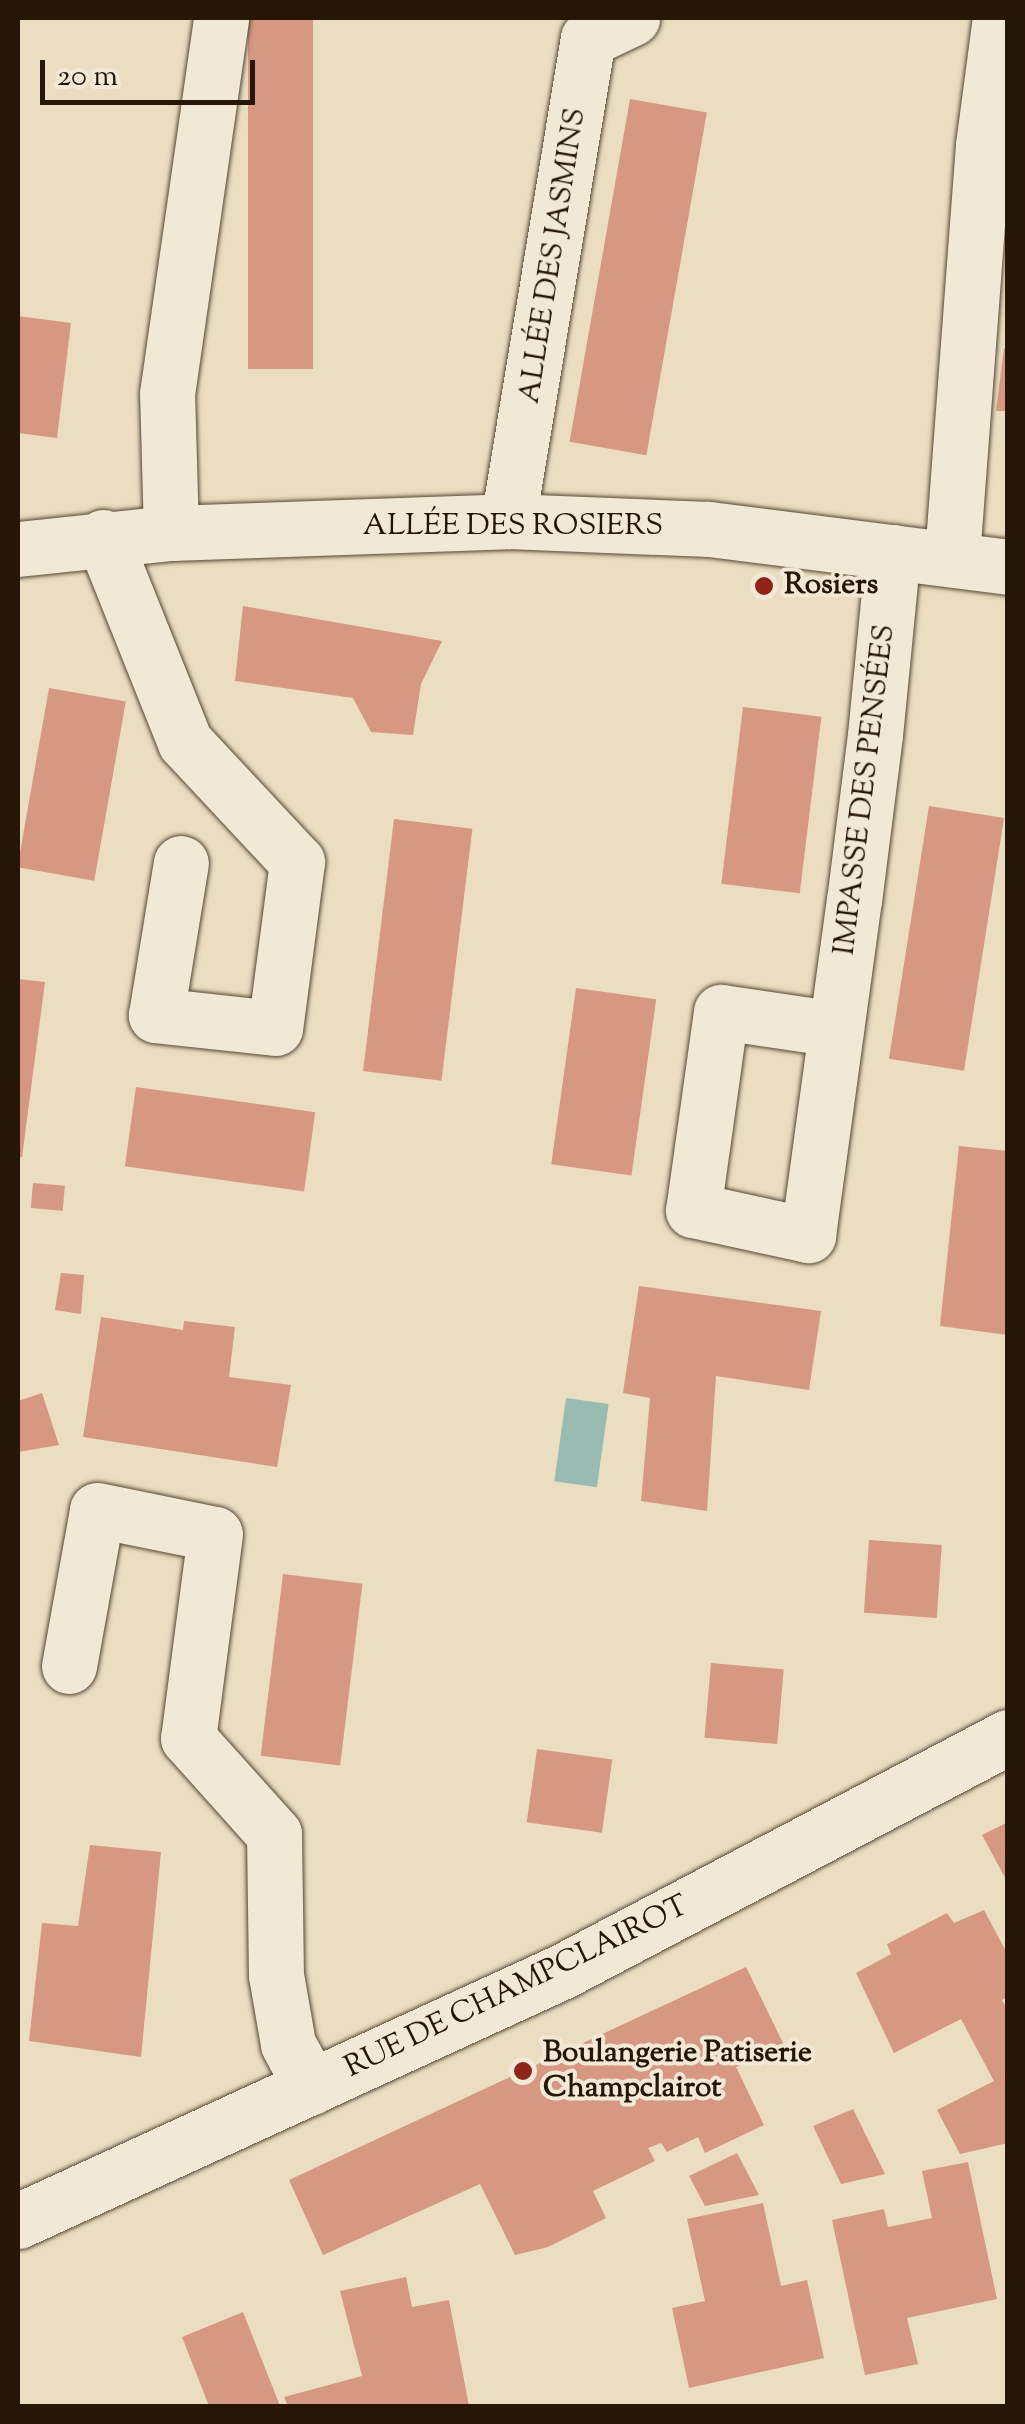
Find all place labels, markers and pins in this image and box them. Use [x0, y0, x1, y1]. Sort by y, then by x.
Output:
place label: Rosiers [784, 568, 878, 604]
marker: Rosiers [753, 575, 775, 597]
place label: Boulangerie Patiserie Champclairot [543, 2036, 812, 2106]
marker: Boulangerie Patiserie Champclairot [512, 2060, 534, 2082]

